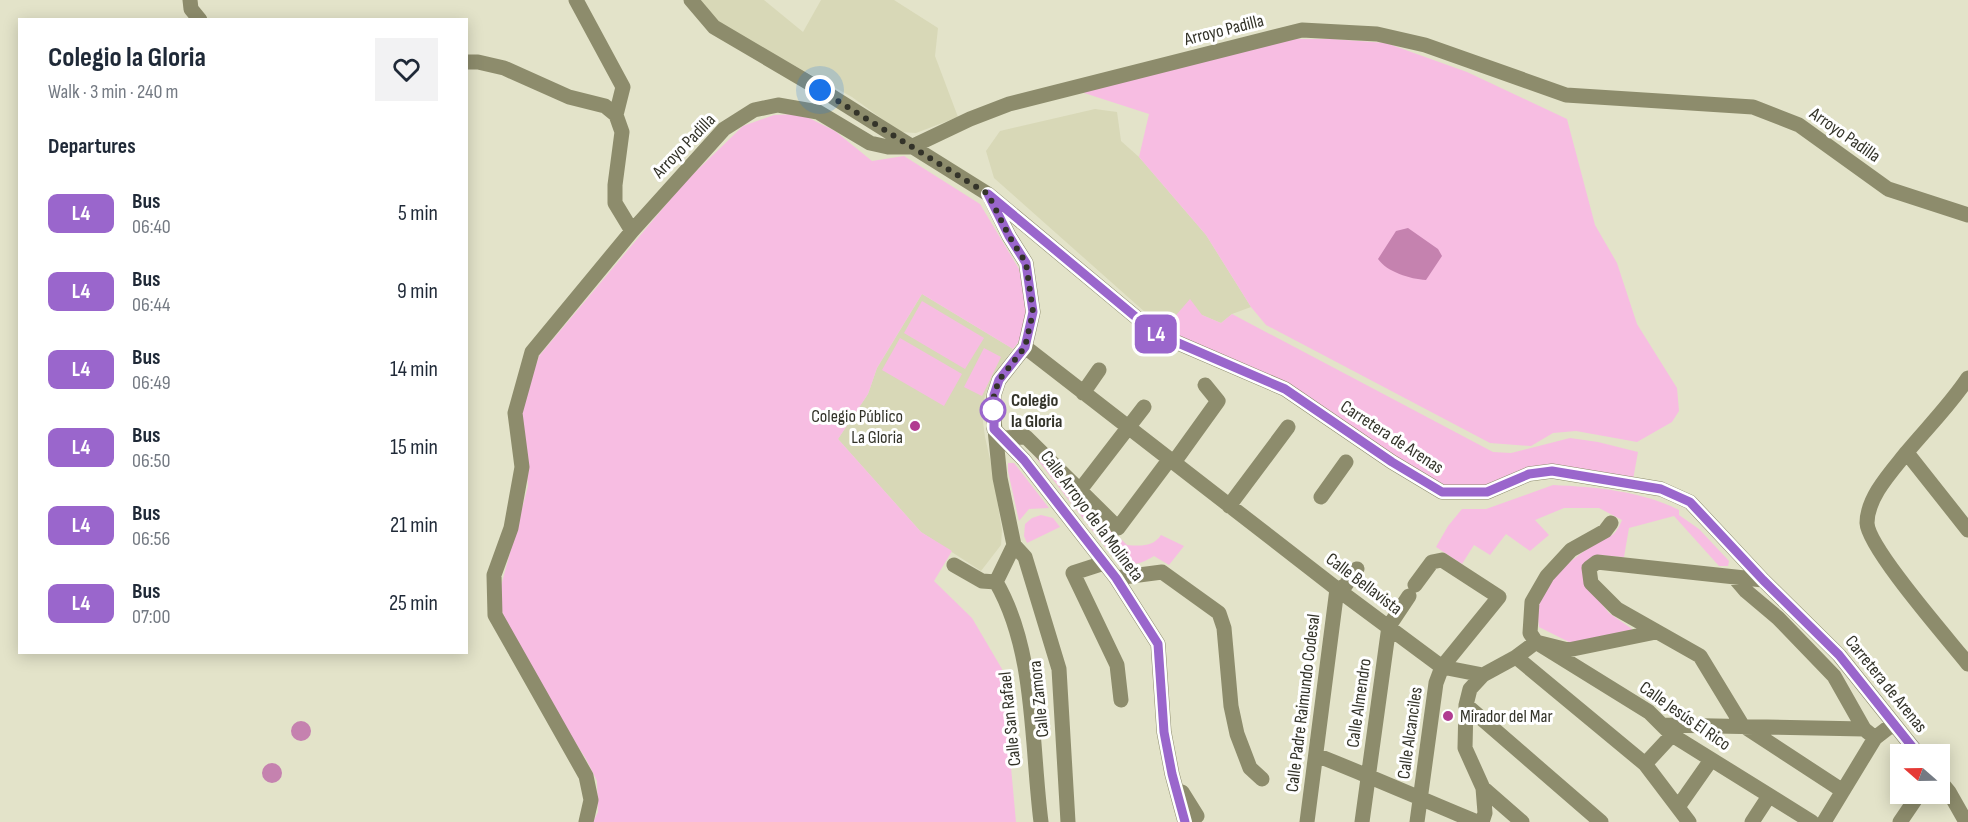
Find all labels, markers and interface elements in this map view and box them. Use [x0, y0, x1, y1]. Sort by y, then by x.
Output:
street label: Arroyo Padilla [1181, 10, 1266, 50]
button: heart [375, 38, 438, 101]
text: Colegio la Gloria [48, 41, 206, 74]
your location [805, 75, 835, 105]
text: Walk · 3 min · 240 m [48, 80, 178, 104]
street label: Arroyo Padilla [1805, 103, 1884, 167]
street label: Arroyo Padilla [648, 109, 720, 183]
text: Departures [48, 133, 136, 160]
text: Bus [132, 188, 161, 215]
text: 5 min [398, 200, 438, 227]
text: L4 [72, 201, 90, 226]
text: 06:40 [132, 215, 171, 239]
text: Bus [132, 266, 161, 293]
text: 9 min [397, 278, 438, 305]
text: L4 [72, 279, 90, 304]
text: 06:44 [132, 293, 170, 317]
line badge: L4 [1129, 314, 1183, 354]
text: L4 [1147, 322, 1165, 347]
text: Bus [132, 344, 161, 371]
text: 14 min [390, 356, 438, 383]
text: L4 [72, 357, 90, 382]
text: 06:49 [132, 371, 171, 395]
place label: Colegio la Gloria [1011, 390, 1062, 432]
street label: Carretera de Arenas [1337, 396, 1447, 478]
marker: Colegio la Gloria [980, 397, 1006, 423]
place label: Colegio Público La Gloria [811, 406, 903, 448]
marker: Colegio Público La Gloria [908, 419, 922, 433]
text: Bus [132, 422, 161, 449]
text: 15 min [390, 434, 438, 461]
text: L4 [72, 435, 90, 460]
street label: Calle Arroyo de la Molineta [1036, 447, 1148, 585]
text: 06:50 [132, 449, 170, 473]
text: Bus [132, 500, 161, 527]
text: 21 min [390, 512, 438, 539]
text: L4 [72, 513, 90, 538]
text: 06:56 [132, 527, 170, 551]
street label: Calle Bellavista [1322, 549, 1406, 620]
text: Bus [132, 578, 161, 605]
text: 25 min [389, 590, 438, 617]
text: L4 [72, 591, 90, 616]
text: 07:00 [132, 605, 170, 629]
street label: Calle Padre Raimundo Codesal [1282, 613, 1324, 793]
street label: Carretera de Arenas [1840, 631, 1932, 737]
street label: Calle Almendro [1342, 657, 1376, 749]
street label: Calle Zamora [1025, 659, 1053, 738]
street label: Calle San Rafael [995, 671, 1025, 767]
street label: Calle Jesús El Rico [1635, 677, 1735, 755]
street label: Calle Alcanciles [1393, 686, 1427, 780]
place label: Mirador del Mar [1460, 706, 1553, 727]
marker: Mirador del Mar [1441, 709, 1455, 723]
north arrow [1890, 744, 1950, 804]
map controls [1890, 744, 1950, 804]

